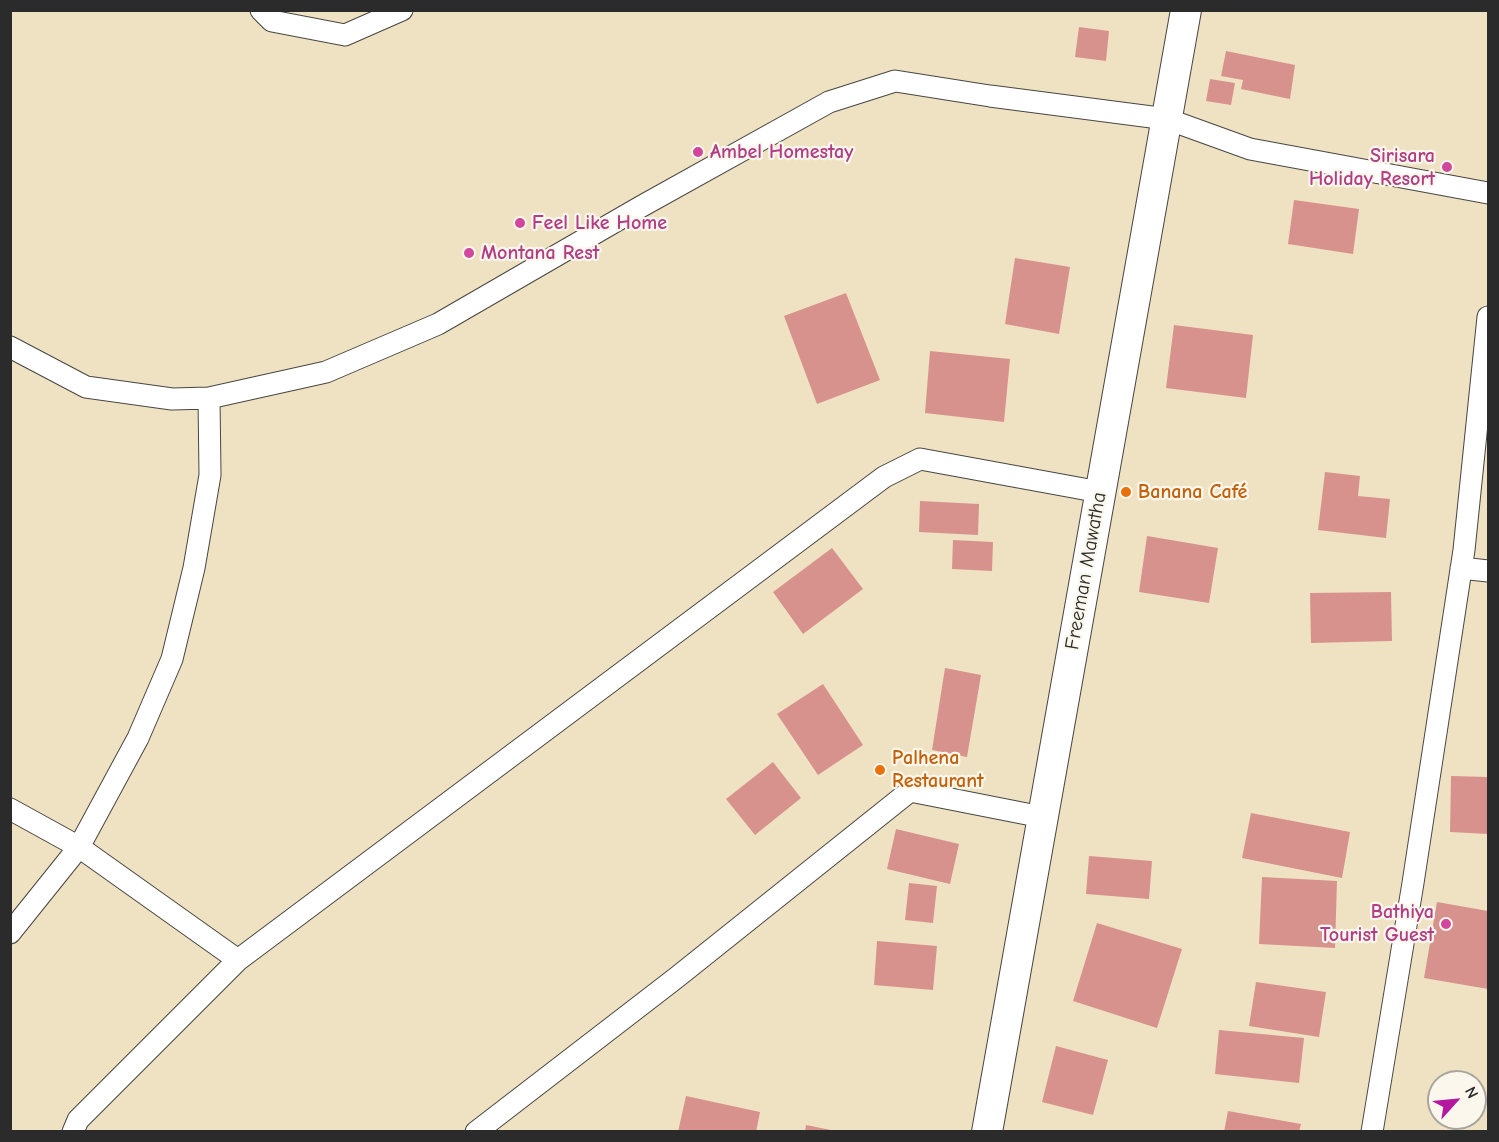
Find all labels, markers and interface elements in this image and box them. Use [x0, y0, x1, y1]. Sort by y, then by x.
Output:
place label: Ambel Homestay [710, 140, 853, 164]
place label: Sirisara Holiday Resort [1309, 144, 1435, 191]
marker: Ambel Homestay [691, 145, 705, 159]
marker: Sirisara Holiday Resort [1440, 160, 1454, 174]
place label: Feel Like Home [532, 211, 667, 235]
marker: Feel Like Home [513, 216, 527, 230]
place label: Montana Rest [481, 241, 599, 265]
marker: Montana Rest [462, 246, 476, 260]
place label: Banana Café [1138, 480, 1247, 504]
marker: Banana Café [1119, 485, 1133, 499]
street label: Freeman Mawatha [1060, 490, 1112, 652]
place label: Palhena Restaurant [892, 746, 984, 793]
marker: Palhena Restaurant [873, 763, 887, 777]
place label: Bathiya Tourist Guest [1320, 900, 1434, 947]
marker: Bathiya Tourist Guest [1439, 917, 1453, 931]
north arrow [1427, 1070, 1487, 1130]
text: N [1461, 1084, 1482, 1101]

